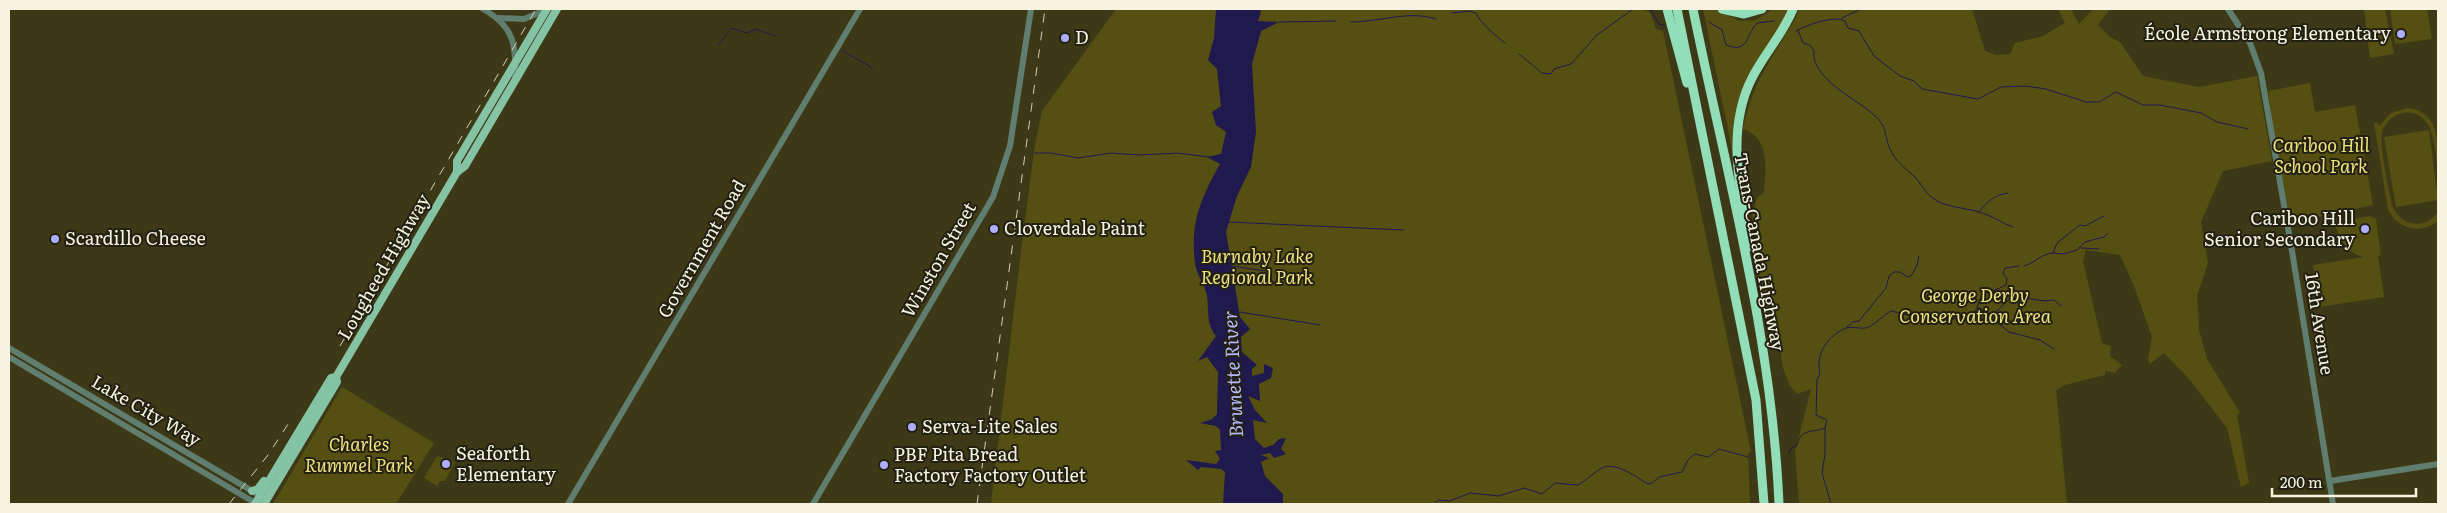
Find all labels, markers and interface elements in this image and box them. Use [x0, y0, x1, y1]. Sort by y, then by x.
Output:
place label: École Armstrong Elementary [2144, 19, 2392, 46]
place label: D [1075, 23, 1089, 50]
marker: École Armstrong Elementary [2395, 28, 2407, 40]
marker: D [1059, 32, 1071, 44]
park label: Cariboo Hill School Park [2273, 131, 2370, 179]
street label: Trans-Canada Highway [1728, 150, 1793, 354]
street label: Government Road [650, 174, 751, 322]
street label: Lougheed Highway [330, 188, 436, 344]
street label: Winston Street [894, 196, 982, 322]
place label: Cariboo Hill Senior Secondary [2204, 204, 2356, 252]
place label: Cloverdale Paint [1004, 214, 1146, 241]
marker: Cloverdale Paint [988, 223, 1000, 235]
marker: Cariboo Hill Senior Secondary [2359, 223, 2371, 235]
place label: Scardillo Cheese [65, 224, 206, 251]
marker: Scardillo Cheese [49, 233, 61, 245]
park label: Burnaby Lake Regional Park [1201, 242, 1314, 290]
street label: 16th Avenue [2299, 271, 2342, 377]
park label: George Derby Conservation Area [1899, 281, 2052, 329]
water label: Brunette River [1215, 310, 1249, 438]
street label: Lake City Way [87, 367, 207, 452]
place label: Serva-Lite Sales [922, 412, 1057, 439]
marker: Serva-Lite Sales [906, 421, 918, 433]
park label: Charles Rummel Park [305, 430, 414, 478]
place label: Seaforth Elementary [456, 439, 556, 487]
place label: PBF Pita Bread Factory Factory Outlet [894, 440, 1087, 488]
marker: Seaforth Elementary [440, 458, 452, 470]
marker: PBF Pita Bread Factory Factory Outlet [878, 459, 890, 471]
scale bar [2272, 466, 2416, 498]
text: 200 m [2280, 470, 2323, 493]

